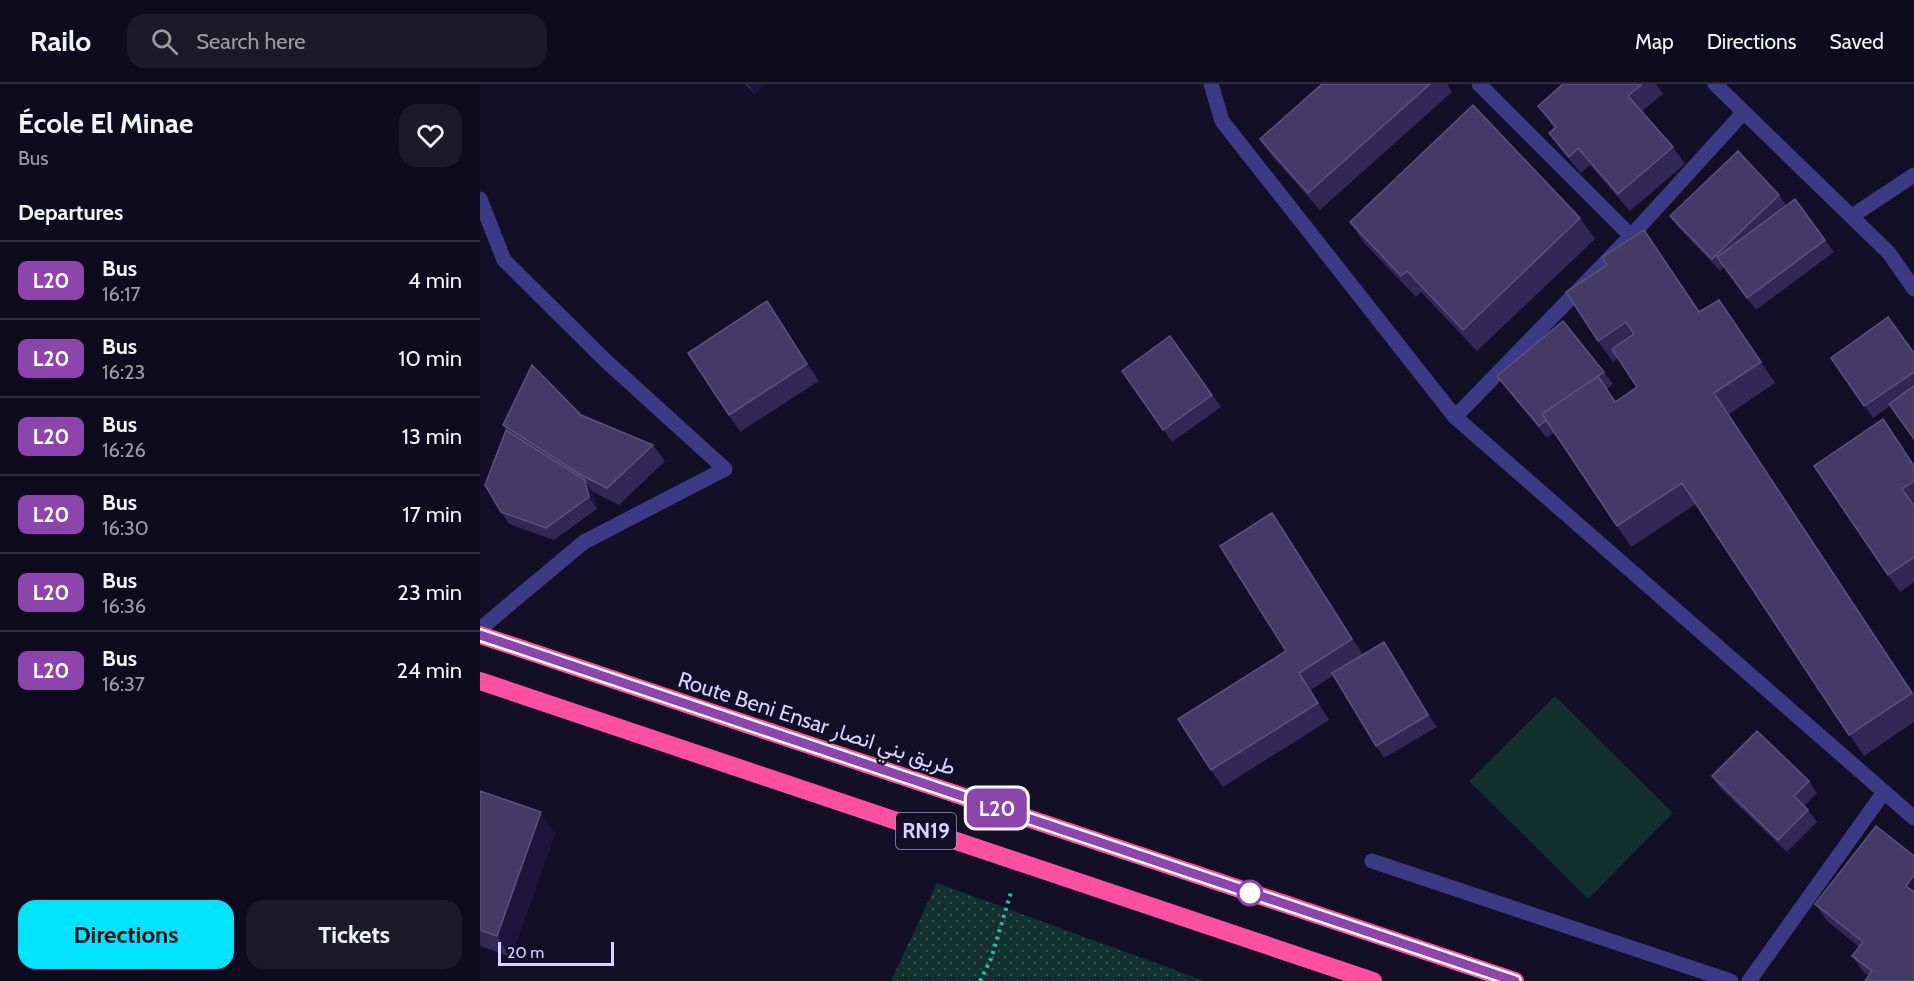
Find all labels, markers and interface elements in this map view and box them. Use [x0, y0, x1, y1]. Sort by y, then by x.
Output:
search box [127, 14, 547, 68]
text: Railo [30, 24, 91, 58]
icon: search [148, 25, 181, 58]
text: Search here [196, 28, 306, 55]
text: Map [1635, 29, 1674, 54]
text: Directions [1707, 29, 1796, 54]
text: Saved [1829, 29, 1884, 54]
button: heart [399, 104, 462, 167]
text: École El Minae [18, 106, 193, 140]
text: Bus [18, 146, 49, 170]
text: Departures [18, 199, 123, 226]
text: Bus [102, 255, 137, 282]
text: 4 min [408, 267, 462, 294]
text: L20 [33, 268, 69, 293]
text: 16:17 [102, 282, 141, 306]
text: Bus [102, 333, 137, 360]
text: 10 min [398, 345, 462, 372]
text: L20 [33, 346, 69, 371]
text: 16:23 [102, 360, 145, 384]
text: Bus [102, 411, 137, 438]
text: 13 min [402, 423, 462, 450]
text: L20 [33, 424, 69, 449]
text: 16:26 [102, 438, 146, 462]
text: Bus [102, 489, 137, 516]
text: 17 min [403, 501, 462, 528]
text: L20 [33, 502, 69, 527]
text: 16:30 [102, 516, 149, 540]
text: Bus [102, 567, 137, 594]
text: 23 min [397, 579, 462, 606]
text: L20 [33, 580, 69, 605]
text: 16:36 [102, 594, 146, 618]
text: Bus [102, 645, 137, 672]
text: 24 min [397, 657, 462, 684]
text: L20 [33, 658, 69, 683]
street label: Route Beni Ensar طريق بني انصار [673, 666, 959, 786]
text: 16:37 [102, 672, 145, 696]
line badge: L20 [962, 788, 1032, 828]
text: L20 [979, 796, 1015, 821]
road number: RN19 [896, 813, 956, 849]
unlabelled marker [1237, 880, 1263, 906]
button: Directions [18, 900, 234, 969]
button: Tickets [246, 900, 462, 969]
scale bar [498, 939, 614, 966]
text: 20 m [507, 943, 544, 962]

